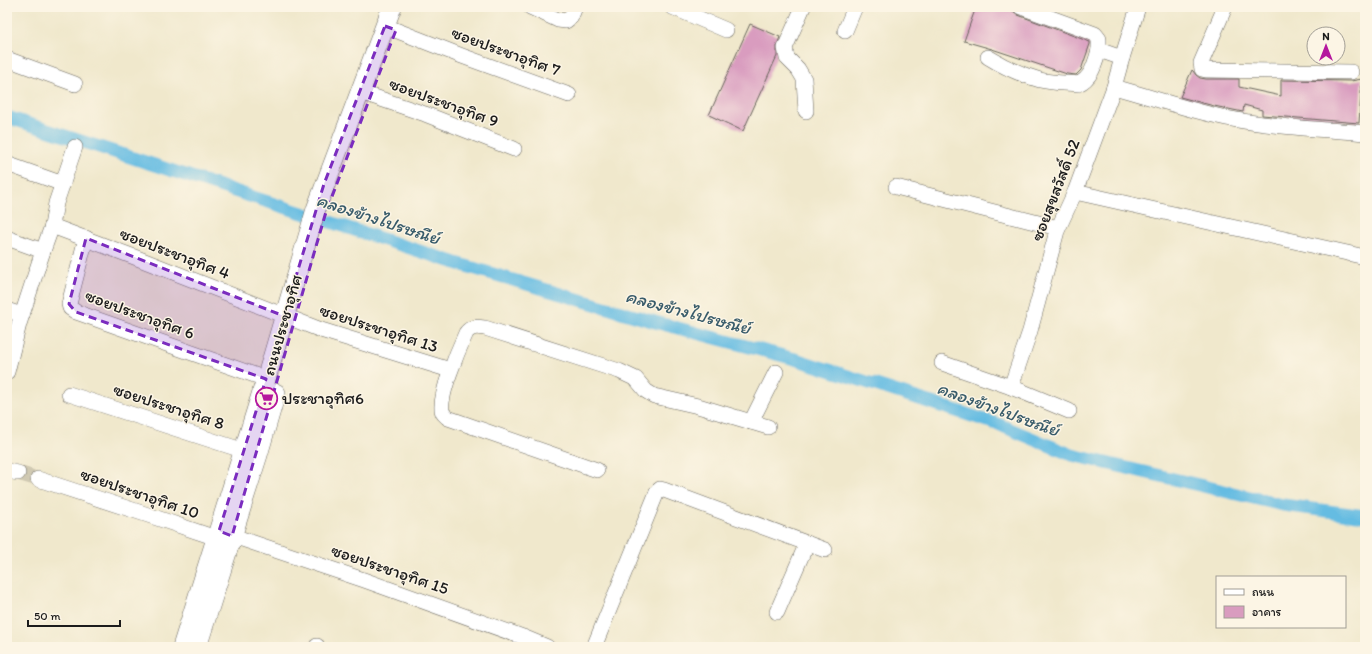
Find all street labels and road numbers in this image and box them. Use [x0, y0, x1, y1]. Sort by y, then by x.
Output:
street label: ซอยประชาอุทิศ 7 [448, 22, 564, 81]
street label: ซอยประชาอุทิศ 9 [386, 73, 502, 132]
street label: ซอยสุขสวัสดิ์ 52 [1026, 136, 1085, 244]
street label: ซอยประชาอุทิศ 4 [117, 223, 233, 284]
street label: ถนนประชาอุทิศ [258, 272, 307, 378]
street label: ซอยประชาอุทิศ 6 [82, 285, 197, 344]
street label: ซอยประชาอุทิศ 13 [317, 299, 441, 357]
street label: ซอยประชาอุทิศ 8 [111, 379, 227, 434]
street label: ซอยประชาอุทิศ 10 [78, 463, 202, 524]
street label: ซอยประชาอุทิศ 15 [328, 540, 451, 599]

